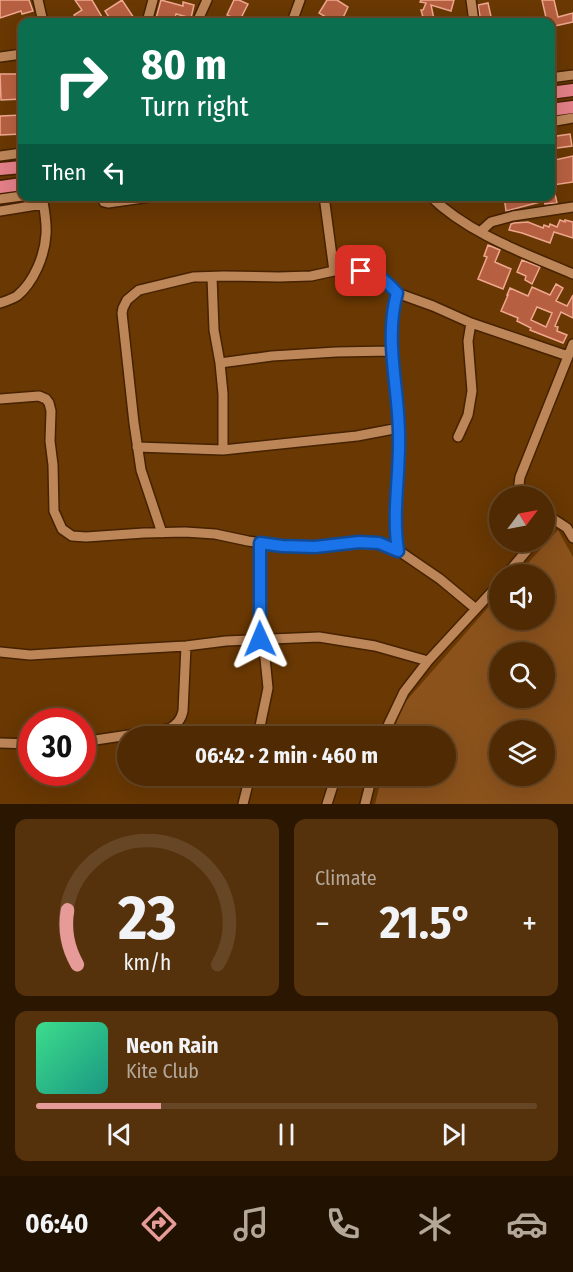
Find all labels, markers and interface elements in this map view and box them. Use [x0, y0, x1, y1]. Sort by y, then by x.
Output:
text: 80 m [141, 40, 227, 90]
icon: right [42, 42, 120, 120]
text: Turn right [141, 91, 249, 123]
icon: left [98, 156, 131, 189]
text: Then [42, 159, 86, 186]
pin [335, 245, 386, 296]
icon: arrive [344, 254, 377, 287]
north arrow [489, 486, 555, 552]
map controls [489, 486, 555, 786]
button: sound [489, 564, 555, 630]
position arrow [228, 607, 292, 671]
button: search [489, 642, 555, 708]
speed limit sign: 30 [18, 708, 96, 786]
button: layers [489, 720, 555, 786]
text: 06:42 · 2 min · 460 m [195, 742, 378, 769]
text: Climate [315, 866, 377, 890]
text: 23 [117, 881, 176, 956]
text: 21.5° [380, 896, 472, 950]
text: − [315, 904, 330, 944]
text: + [522, 904, 537, 944]
text: km/h [123, 950, 171, 976]
text: Neon Rain [126, 1032, 219, 1059]
text: Kite Club [126, 1059, 199, 1083]
icon: previous [103, 1118, 136, 1151]
icon: pause [270, 1118, 303, 1151]
icon: next [437, 1118, 470, 1151]
icon: directions [138, 1203, 180, 1245]
icon: music [230, 1203, 272, 1245]
icon: phone [322, 1203, 364, 1245]
icon: climate [414, 1203, 456, 1245]
icon: car [506, 1203, 548, 1245]
text: 06:40 [25, 1208, 88, 1240]

